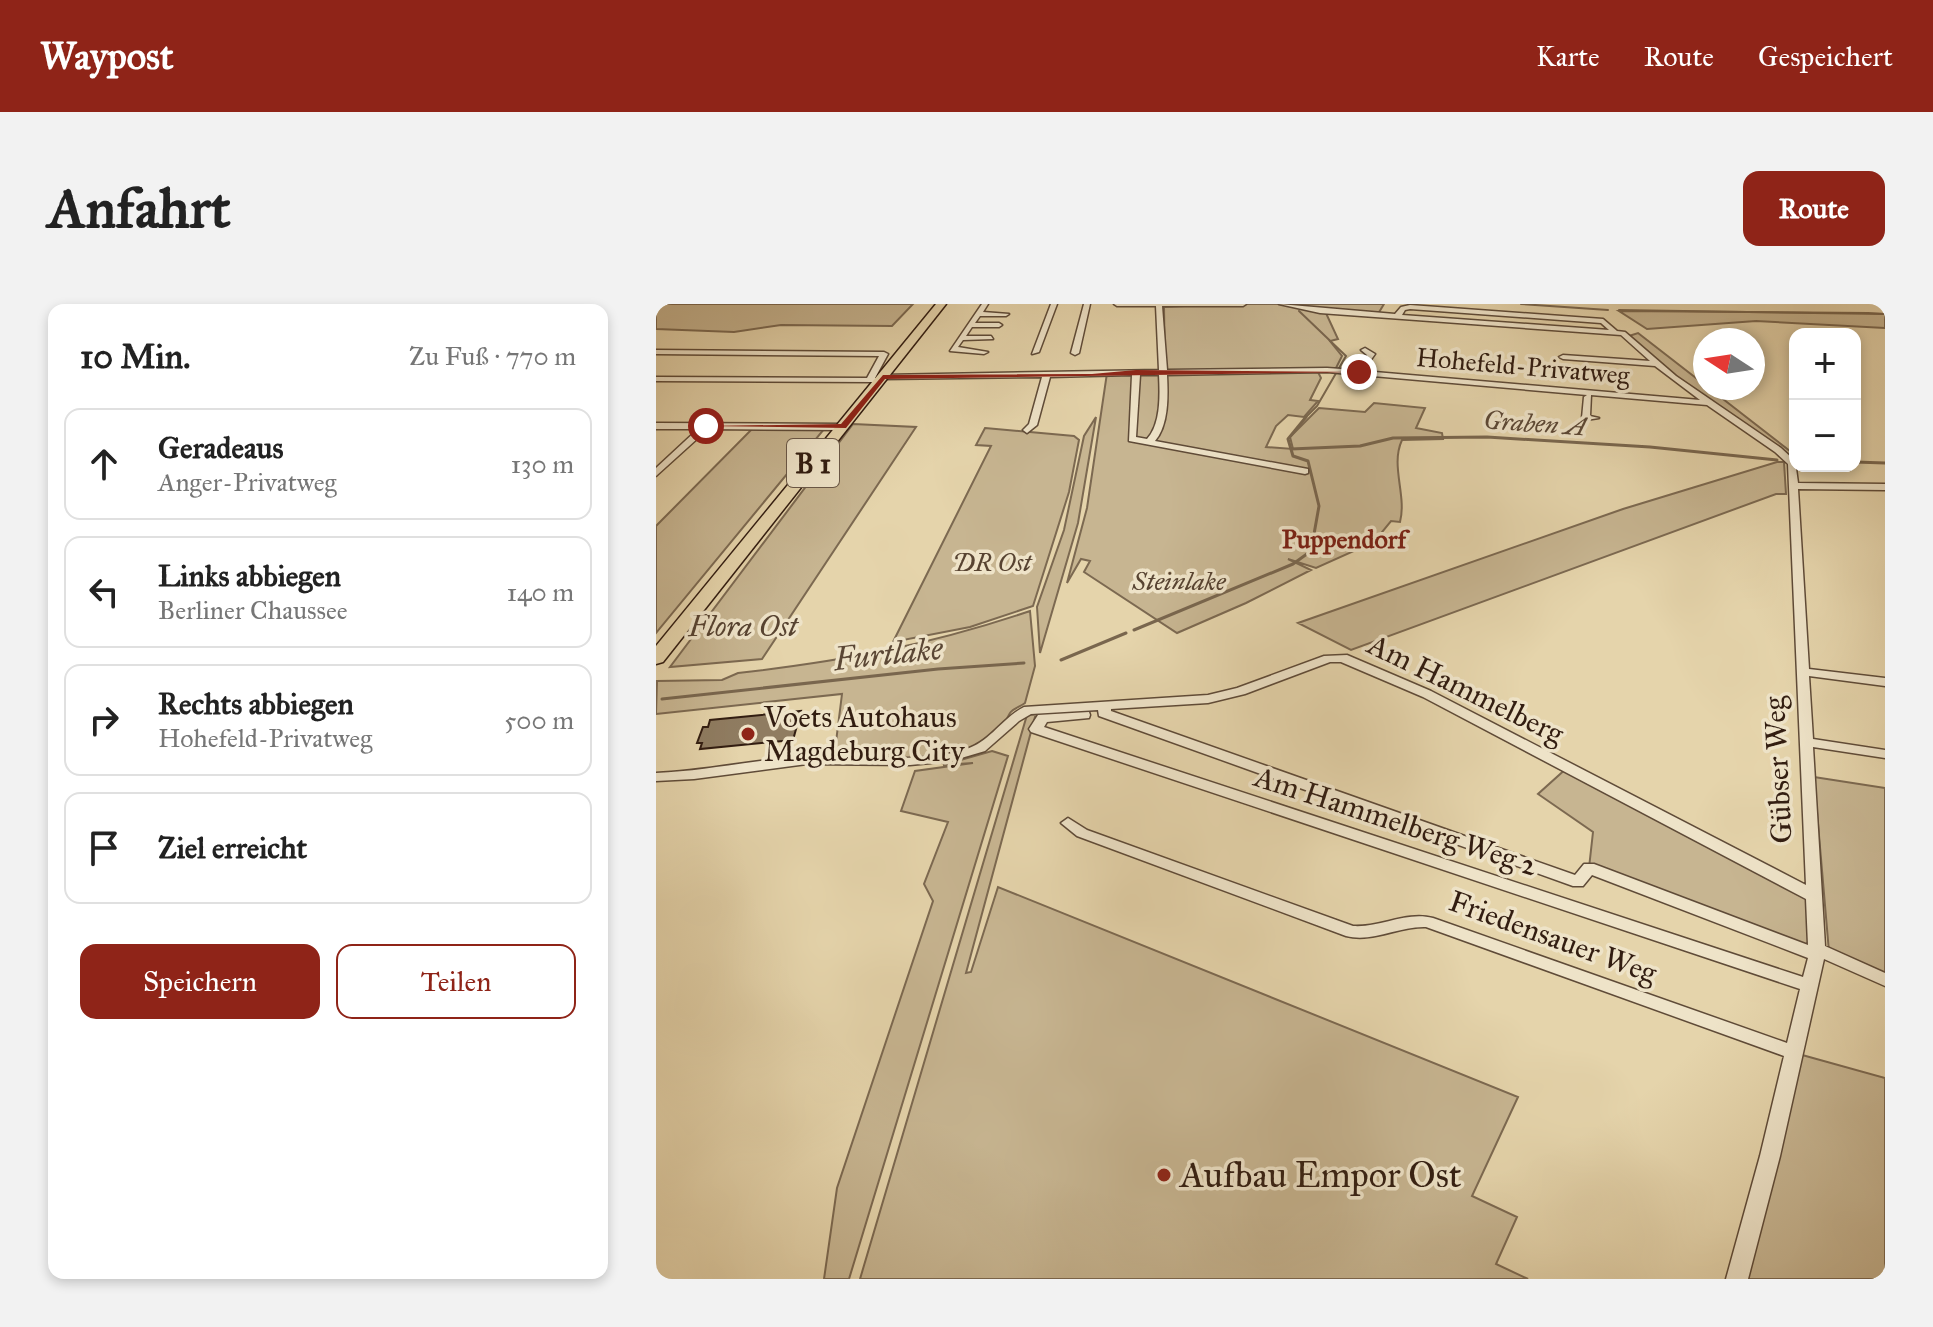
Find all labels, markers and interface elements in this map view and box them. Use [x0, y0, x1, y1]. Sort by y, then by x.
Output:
text: Waypost [40, 33, 173, 79]
text: Karte [1536, 39, 1600, 74]
text: Route [1644, 39, 1714, 74]
text: Gespeichert [1758, 39, 1893, 74]
button: Route [1743, 171, 1885, 246]
text: Anfahrt [48, 174, 231, 242]
north arrow [1693, 328, 1765, 400]
map controls [1789, 328, 1861, 472]
button: + [1789, 328, 1861, 400]
text: 10 Min. [80, 336, 190, 377]
text: Zu Fuß · 770 m [409, 340, 576, 372]
street label: Hohefeld-Privatweg [1415, 341, 1632, 391]
route end [1341, 354, 1377, 390]
button: − [1789, 400, 1861, 472]
water label: Graben A [1482, 403, 1589, 443]
route start [688, 408, 724, 444]
text: Geradeaus [158, 430, 284, 466]
road number: B 1 [787, 439, 839, 487]
icon: ahead [82, 442, 126, 486]
text: 130 m [511, 448, 574, 480]
text: Anger-Privatweg [158, 466, 337, 498]
district label: Puppendorf [1282, 523, 1410, 555]
park label: DR Ost [953, 546, 1033, 578]
text: Links abbiegen [158, 558, 341, 594]
park label: Steinlake [1131, 565, 1227, 597]
icon: left [82, 570, 126, 614]
text: 140 m [507, 576, 574, 608]
text: Berliner Chaussee [158, 594, 348, 626]
park label: Flora Ost [687, 608, 799, 644]
street label: Am Hammelberg [1360, 625, 1571, 752]
water label: Furtlake [831, 629, 946, 679]
text: Rechts abbiegen [158, 686, 354, 722]
street label: Gübser Weg [1756, 694, 1800, 845]
icon: right [82, 698, 126, 742]
place label: Voets Autohaus Magdeburg City [763, 699, 965, 769]
text: 500 m [504, 704, 574, 736]
text: Hohefeld-Privatweg [158, 722, 372, 754]
marker: Voets Autohaus Magdeburg City [739, 725, 757, 743]
street label: Am Hammelberg Weg 2 [1248, 758, 1542, 884]
icon: arrive [82, 826, 126, 870]
text: Ziel erreicht [158, 830, 307, 866]
street label: Friedensauer Weg [1444, 883, 1663, 992]
button: Speichern [80, 944, 320, 1019]
button: Teilen [336, 944, 576, 1019]
place label: Aufbau Empor Ost [1178, 1153, 1462, 1197]
marker: Aufbau Empor Ost [1155, 1166, 1173, 1184]

